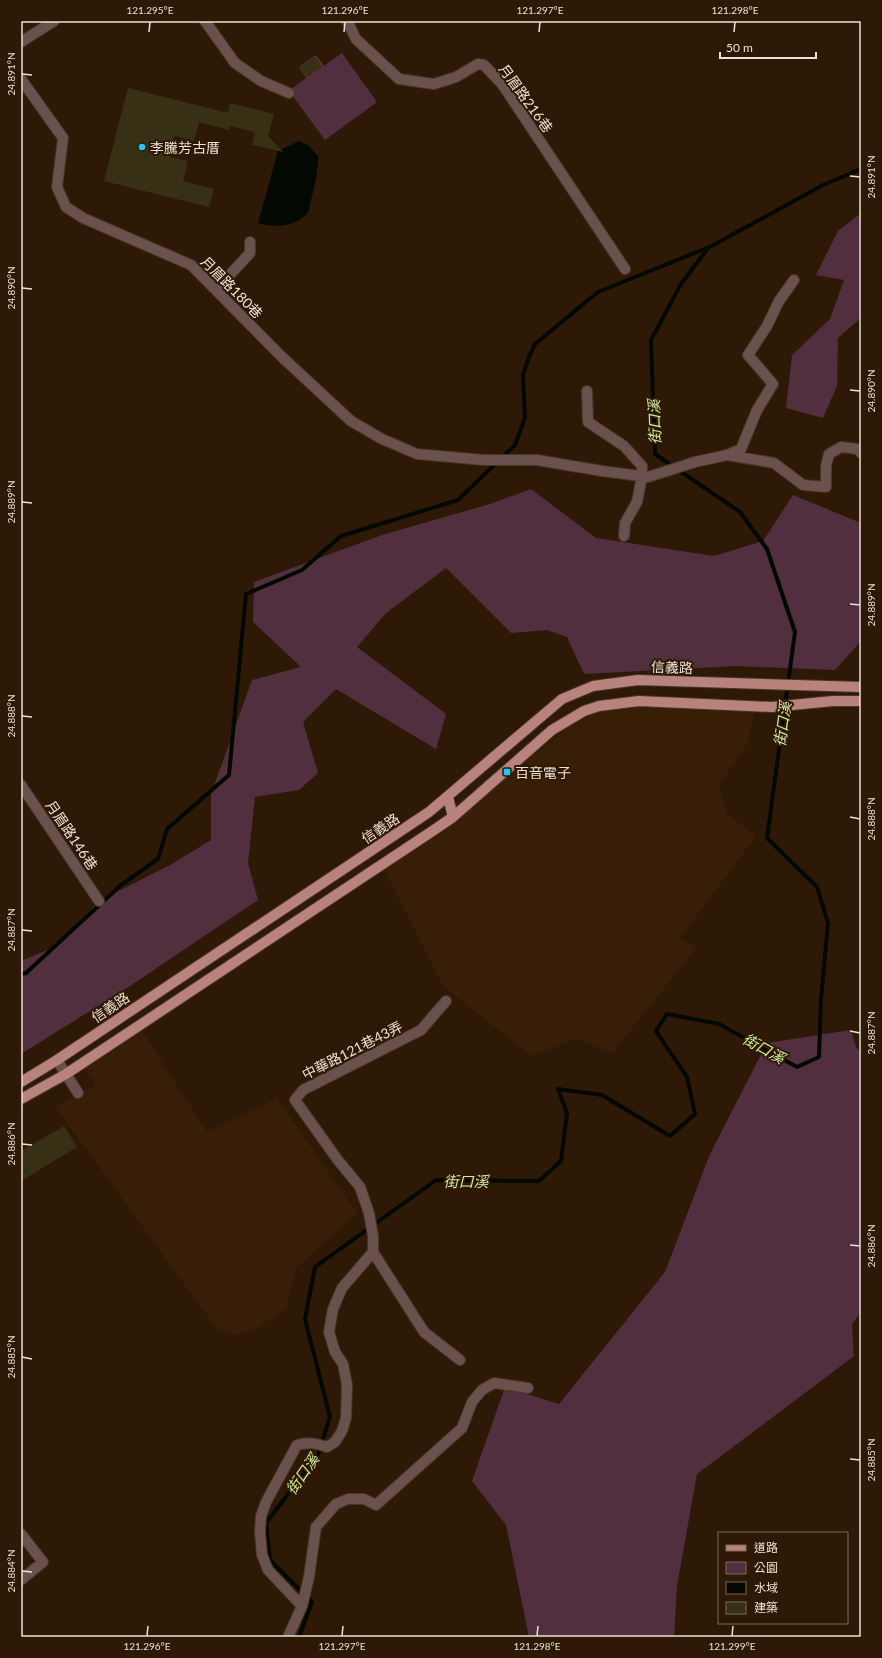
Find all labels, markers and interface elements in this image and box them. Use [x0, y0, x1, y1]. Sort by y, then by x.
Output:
text: 121.295°E [126, 4, 174, 16]
text: 121.296°E [321, 4, 369, 16]
text: 121.297°E [516, 4, 564, 16]
text: 121.298°E [711, 4, 759, 16]
scale bar [720, 34, 816, 60]
text: 50 m [726, 40, 753, 55]
text: 24.891°N [5, 52, 17, 96]
street label: 月眉路216巷 [496, 60, 556, 136]
place label: 李騰芳古厝 [150, 139, 220, 156]
marker: 李騰芳古厝 [137, 142, 147, 152]
text: 24.891°N [865, 155, 877, 199]
street label: 月眉路180巷 [198, 253, 266, 321]
text: 24.890°N [5, 266, 17, 310]
text: 24.890°N [865, 369, 877, 413]
water label: 街口溪 [644, 397, 664, 445]
text: 24.889°N [5, 480, 17, 524]
text: 24.889°N [865, 583, 877, 627]
street label: 信義路 [651, 658, 693, 676]
text: 24.888°N [5, 694, 17, 738]
water label: 街口溪 [770, 698, 794, 748]
place label: 百音電子 [515, 764, 571, 781]
marker: 百音電子 [502, 767, 512, 777]
street label: 月眉路146巷 [42, 797, 102, 873]
text: 24.888°N [865, 797, 877, 841]
street label: 信義路 [358, 809, 402, 847]
text: 24.887°N [5, 908, 17, 952]
street label: 信義路 [88, 988, 132, 1026]
text: 24.887°N [865, 1011, 877, 1055]
street label: 中華路121巷43弄 [299, 1017, 405, 1083]
water label: 街口溪 [740, 1029, 790, 1068]
text: 24.886°N [5, 1122, 17, 1166]
water label: 街口溪 [443, 1172, 490, 1190]
text: 24.886°N [865, 1224, 877, 1268]
text: 24.885°N [5, 1335, 17, 1379]
text: 24.885°N [865, 1438, 877, 1482]
water label: 街口溪 [282, 1449, 323, 1498]
legend [718, 1532, 848, 1624]
text: 道路 [754, 1540, 778, 1555]
text: 24.884°N [5, 1549, 17, 1593]
text: 公園 [754, 1560, 778, 1575]
text: 水域 [754, 1580, 778, 1595]
text: 建築 [754, 1600, 778, 1615]
text: 121.296°E [123, 1640, 171, 1652]
text: 121.297°E [318, 1640, 366, 1652]
text: 121.298°E [513, 1640, 561, 1652]
text: 121.299°E [708, 1640, 756, 1652]

